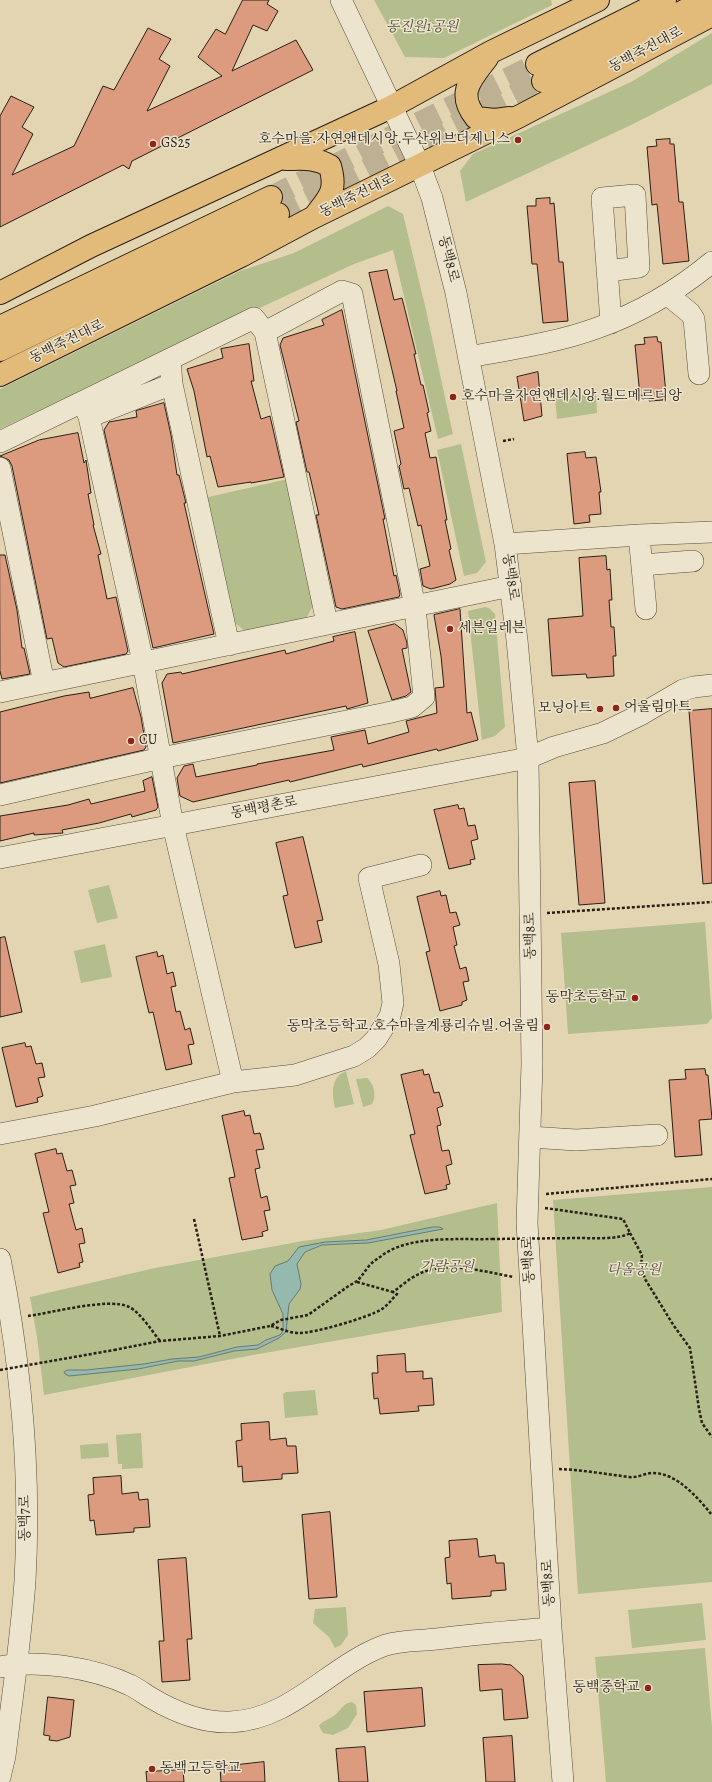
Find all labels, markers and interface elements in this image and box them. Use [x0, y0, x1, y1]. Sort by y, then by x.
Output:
park label: 동진원1공원 [386, 20, 458, 36]
street label: 동백죽전대로 [606, 24, 686, 76]
place label: 호수마을.자연앤데시앙.두산위브더제니스 [258, 132, 510, 148]
marker: 호수마을.자연앤데시앙.두산위브더제니스 [513, 135, 523, 145]
place label: GS25 [161, 136, 190, 152]
marker: GS25 [148, 139, 158, 149]
street label: 동백죽전대로 [317, 171, 397, 221]
street label: 동백8로 [434, 234, 462, 284]
street label: 동백죽전대로 [27, 317, 107, 367]
place label: 호수마을자연앤데시앙.월드메르디앙 [461, 389, 682, 405]
marker: 호수마을자연앤데시앙.월드메르디앙 [448, 392, 458, 402]
street label: 동백8로 [498, 552, 522, 602]
place label: 세븐일레븐 [458, 621, 526, 637]
marker: 세븐일레븐 [445, 624, 455, 634]
place label: 어울림마트 [624, 700, 692, 716]
place label: 모닝아트 [538, 701, 592, 717]
marker: 어울림마트 [611, 703, 621, 713]
marker: 모닝아트 [595, 704, 605, 714]
place label: CU [139, 733, 157, 749]
marker: CU [126, 736, 136, 746]
street label: 동백평촌로 [229, 793, 299, 823]
street label: 동백8로 [522, 912, 540, 960]
place label: 동막초등학교 [546, 990, 627, 1006]
marker: 동막초등학교 [630, 993, 640, 1003]
place label: 동막초등학교.호수마을계룡리슈빌.어울림 [287, 1019, 539, 1035]
marker: 동막초등학교.호수마을계룡리슈빌.어울림 [542, 1022, 552, 1032]
street label: 동백8로 [519, 1236, 539, 1284]
park label: 가람공원 [420, 1260, 474, 1276]
park label: 다올공원 [607, 1263, 661, 1279]
street label: 동백7로 [18, 1495, 34, 1541]
street label: 동백8로 [539, 1559, 559, 1607]
place label: 동백중학교 [572, 1680, 640, 1696]
marker: 동백중학교 [643, 1683, 653, 1693]
place label: 동백고등학교 [160, 1761, 241, 1777]
marker: 동백고등학교 [147, 1764, 157, 1774]

